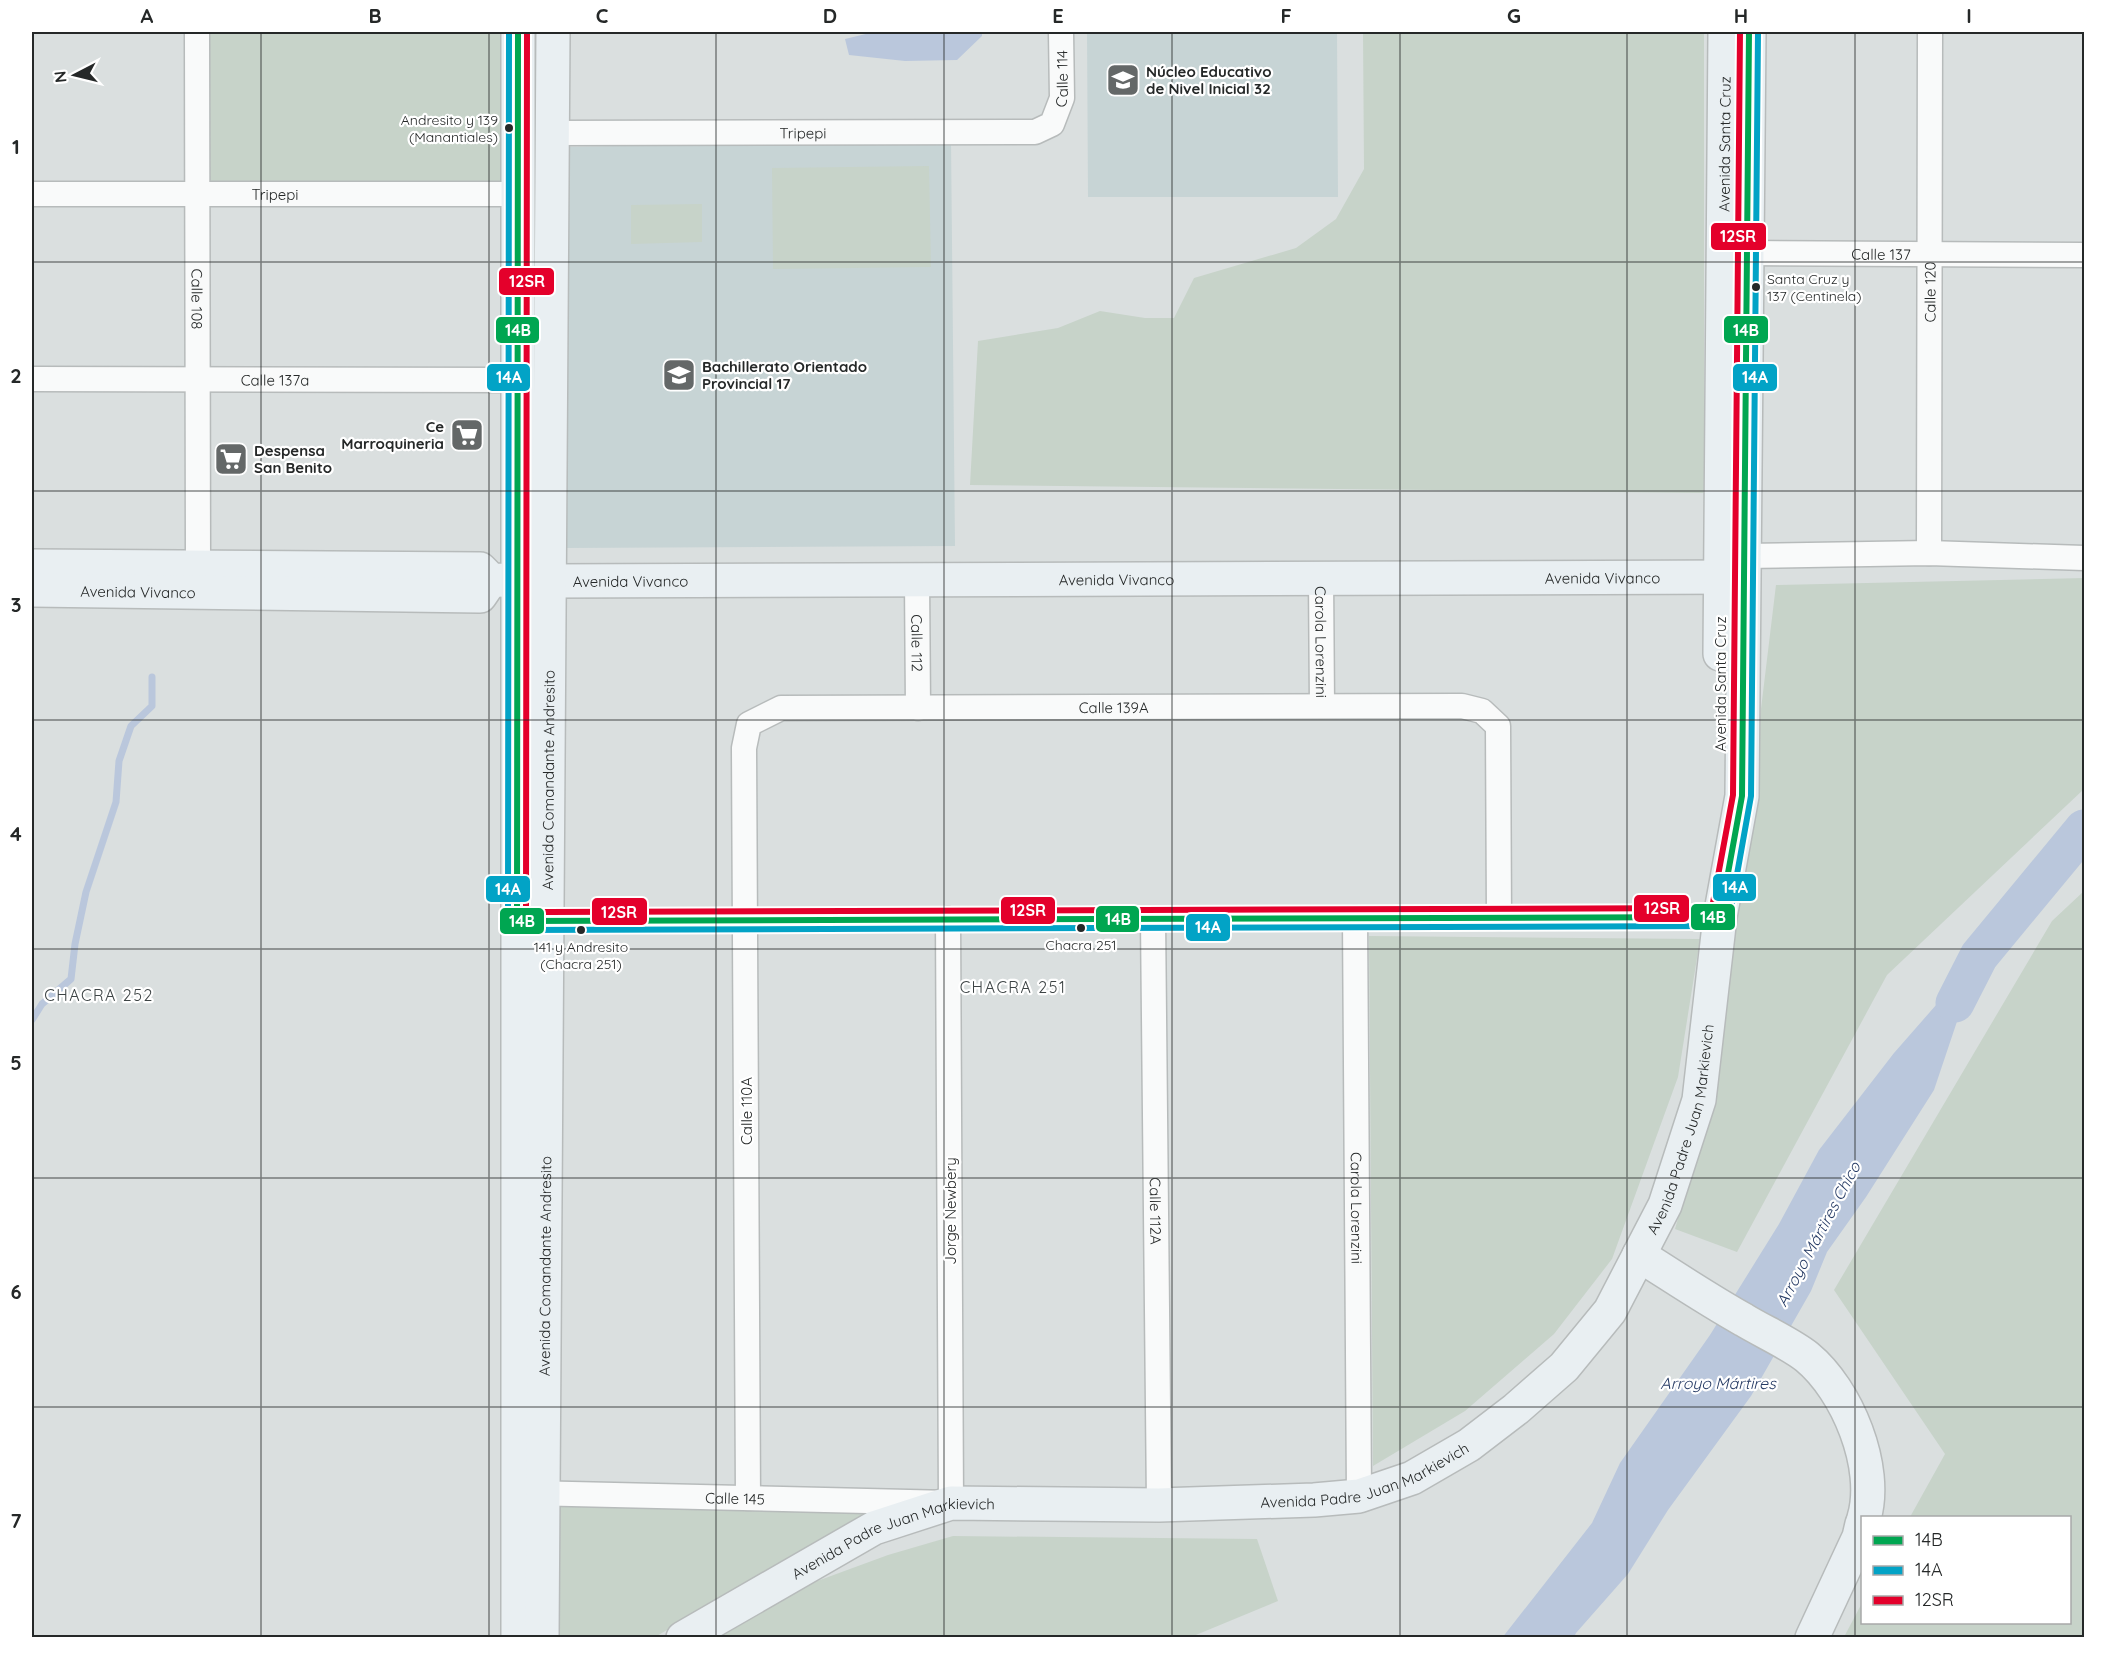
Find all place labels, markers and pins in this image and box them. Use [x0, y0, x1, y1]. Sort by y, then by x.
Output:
school or university icon: Núcleo Educativo de Nivel Inicial 32 [1105, 62, 1141, 98]
place label: Núcleo Educativo de Nivel Inicial 32 [1146, 62, 1272, 98]
place label: Andresito y 139 (Manantiales) [401, 111, 498, 146]
marker: Andresito y 139 (Manantiales) [503, 122, 515, 134]
place label: Santa Cruz y 137 (Centinela) [1767, 270, 1862, 305]
marker: Santa Cruz y 137 (Centinela) [1750, 281, 1762, 293]
school or university icon: Bachillerato Orientado Provincial 17 [661, 357, 697, 393]
place label: Bachillerato Orientado Provincial 17 [702, 357, 867, 393]
place label: Ce Marroquineria [341, 417, 444, 453]
supermarket icon: Ce Marroquineria [449, 417, 485, 453]
supermarket icon: Despensa San Benito [213, 441, 249, 477]
place label: Despensa San Benito [254, 441, 332, 477]
marker: Chacra 251 [1075, 922, 1087, 934]
marker: 141 y Andresito (Chacra 251) [575, 924, 587, 936]
place label: Chacra 251 [1046, 936, 1116, 954]
place label: 141 y Andresito (Chacra 251) [534, 938, 628, 973]

